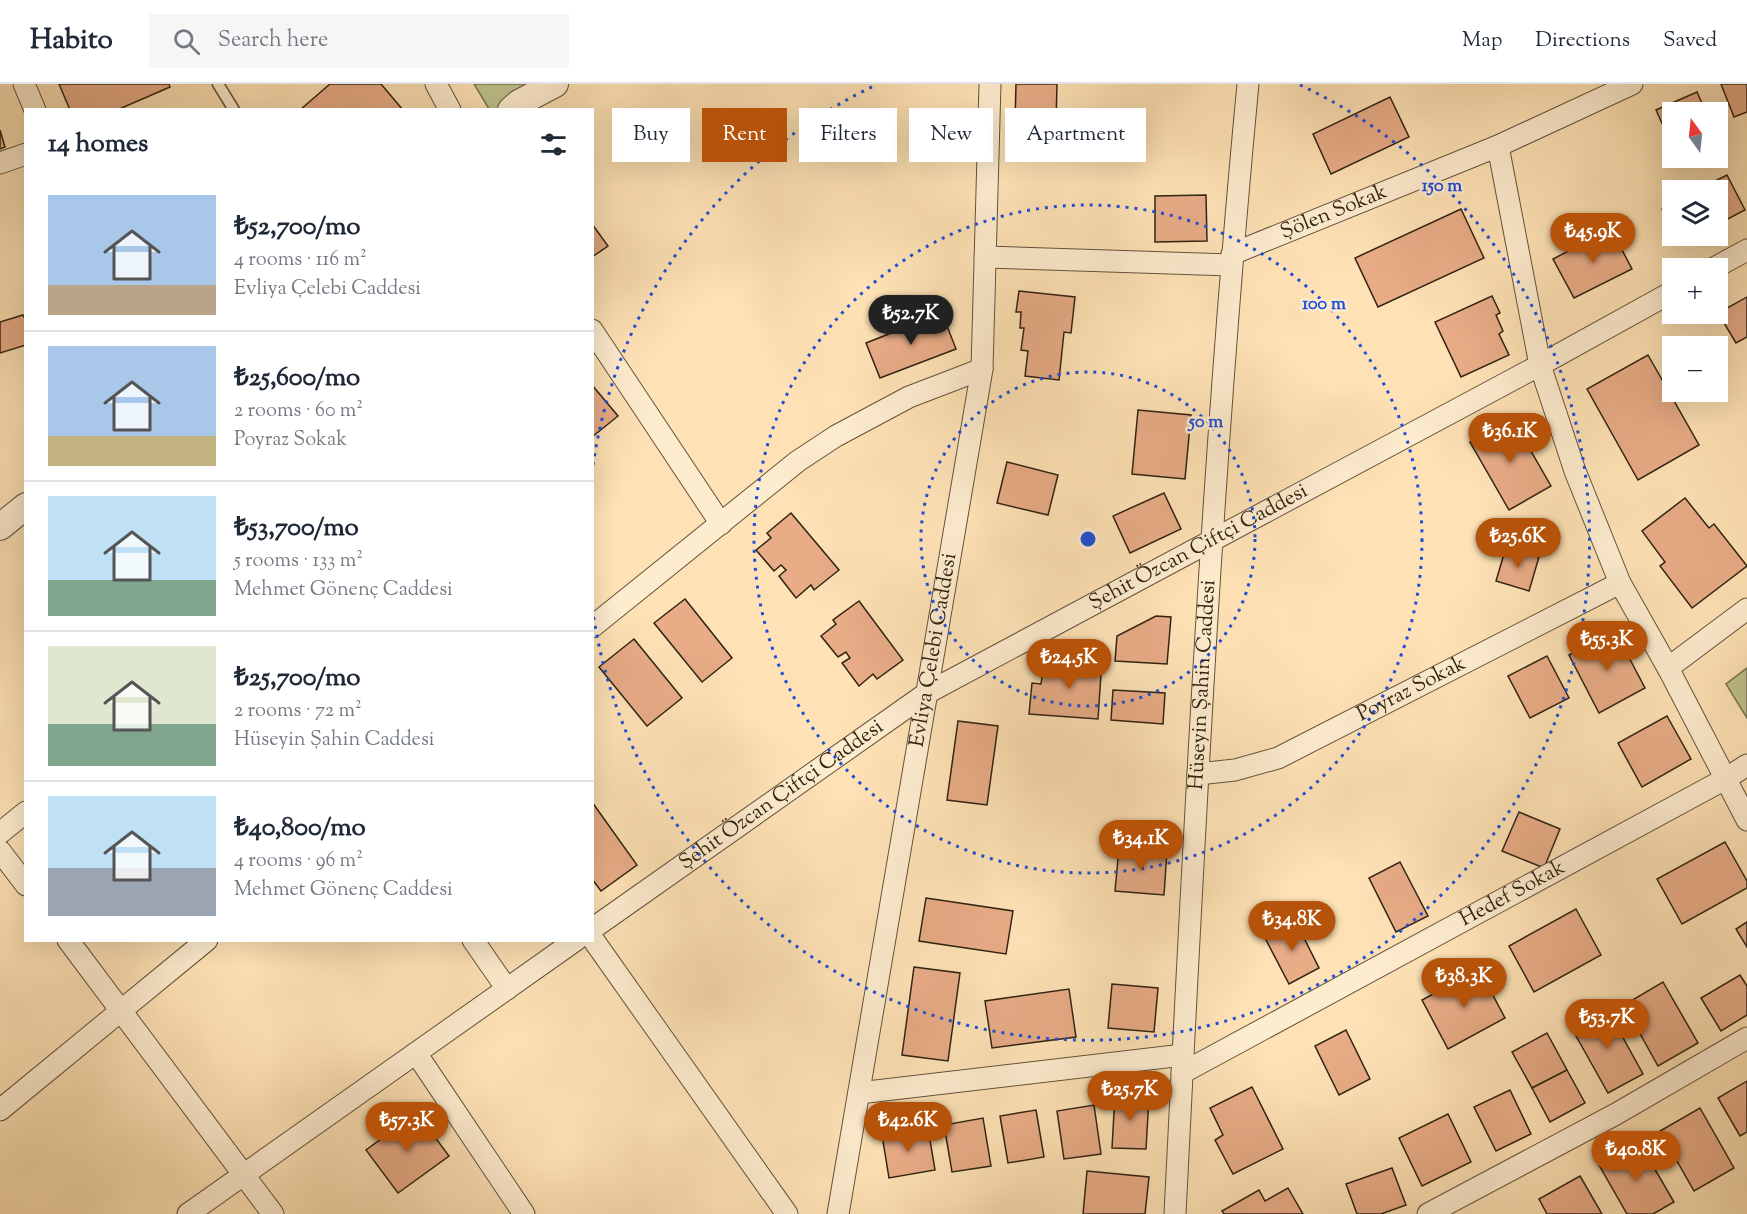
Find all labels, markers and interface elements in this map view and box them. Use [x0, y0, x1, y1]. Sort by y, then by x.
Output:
search box [149, 14, 569, 68]
text: Habito [30, 21, 113, 61]
icon: search [170, 25, 203, 58]
text: Search here [218, 25, 328, 57]
text: Map [1462, 26, 1502, 56]
text: Directions [1535, 26, 1630, 56]
text: Saved [1663, 26, 1717, 56]
north arrow [1662, 102, 1728, 168]
map controls [1662, 102, 1728, 402]
chip: Buy [612, 108, 690, 162]
chip: Rent [702, 108, 787, 162]
chip: Filters [799, 108, 897, 162]
chip: New [909, 108, 993, 162]
chip: Apartment [1005, 108, 1146, 162]
text: 14 homes [48, 126, 148, 163]
icon: filters [537, 128, 570, 161]
text: 150 m [1422, 174, 1462, 200]
street label: Şölen Sokak [1276, 177, 1392, 248]
button: layers [1662, 180, 1728, 246]
text: ₺52,700/mo [234, 209, 360, 246]
pin: ₺45.9K [1544, 213, 1642, 264]
text: ₺45.9K [1564, 218, 1622, 247]
icon: home [96, 219, 168, 291]
text: 4 rooms · 116 m² [234, 246, 367, 275]
button: + [1662, 258, 1728, 324]
text: Evliya Çelebi Caddesi [234, 275, 421, 304]
text: 100 m [1302, 292, 1346, 318]
pin: ₺52.7K [862, 295, 960, 346]
text: ₺52.7K [882, 300, 940, 329]
button: − [1662, 336, 1728, 402]
text: ₺25,600/mo [234, 360, 360, 397]
icon: home [96, 370, 168, 442]
text: 2 rooms · 60 m² [234, 397, 363, 426]
text: 50 m [1187, 410, 1223, 436]
pin: ₺36.1K [1461, 413, 1559, 464]
text: ₺36.1K [1482, 418, 1538, 447]
text: Poyraz Sokak [234, 426, 347, 455]
street label: Şehit Özcan Çiftçi Caddesi [1084, 477, 1314, 618]
text: ₺53,700/mo [234, 510, 359, 547]
pin: ₺25.6K [1469, 518, 1567, 569]
icon: home [96, 520, 168, 592]
text: ₺25.6K [1490, 523, 1546, 552]
centre of rings [1078, 529, 1098, 549]
text: 5 rooms · 133 m² [234, 547, 363, 576]
street label: Evliya Çelebi Caddesi [903, 551, 965, 750]
text: Mehmet Gönenç Caddesi [234, 576, 453, 605]
street label: Hüseyin Şahin Caddesi [1182, 579, 1224, 791]
pin: ₺55.3K [1558, 621, 1656, 672]
text: ₺55.3K [1581, 626, 1633, 655]
pin: ₺24.5K [1020, 639, 1118, 690]
text: ₺24.5K [1040, 644, 1098, 673]
street label: Poyraz Sokak [1352, 649, 1472, 730]
text: ₺25,700/mo [234, 660, 360, 697]
icon: home [96, 670, 168, 742]
text: 2 rooms · 72 m² [234, 697, 362, 726]
street label: Şehit Özcan Çiftçi Caddesi [673, 713, 890, 878]
text: Hüseyin Şahin Caddesi [234, 726, 434, 755]
text: ₺40,800/mo [234, 810, 366, 847]
icon: home [96, 820, 168, 892]
pin: ₺34.1K [1092, 820, 1190, 871]
text: ₺34.1K [1113, 825, 1169, 854]
text: 4 rooms · 96 m² [234, 847, 363, 876]
street label: Hedef Sokak [1454, 853, 1571, 935]
text: Mehmet Gönenç Caddesi [234, 876, 453, 905]
pin: ₺34.8K [1243, 901, 1341, 952]
text: ₺34.8K [1262, 906, 1322, 935]
pin: ₺38.3K [1415, 958, 1513, 1009]
text: ₺38.3K [1436, 963, 1492, 992]
pin: ₺53.7K [1558, 999, 1656, 1050]
text: ₺53.7K [1579, 1004, 1635, 1033]
pin: ₺25.7K [1081, 1071, 1179, 1122]
text: ₺25.7K [1101, 1076, 1159, 1105]
pin: ₺57.3K [358, 1102, 456, 1153]
pin: ₺42.6K [859, 1102, 957, 1153]
text: ₺57.3K [380, 1107, 434, 1136]
text: ₺42.6K [878, 1107, 938, 1136]
pin: ₺40.8K [1587, 1131, 1685, 1182]
text: ₺40.8K [1606, 1136, 1666, 1165]

